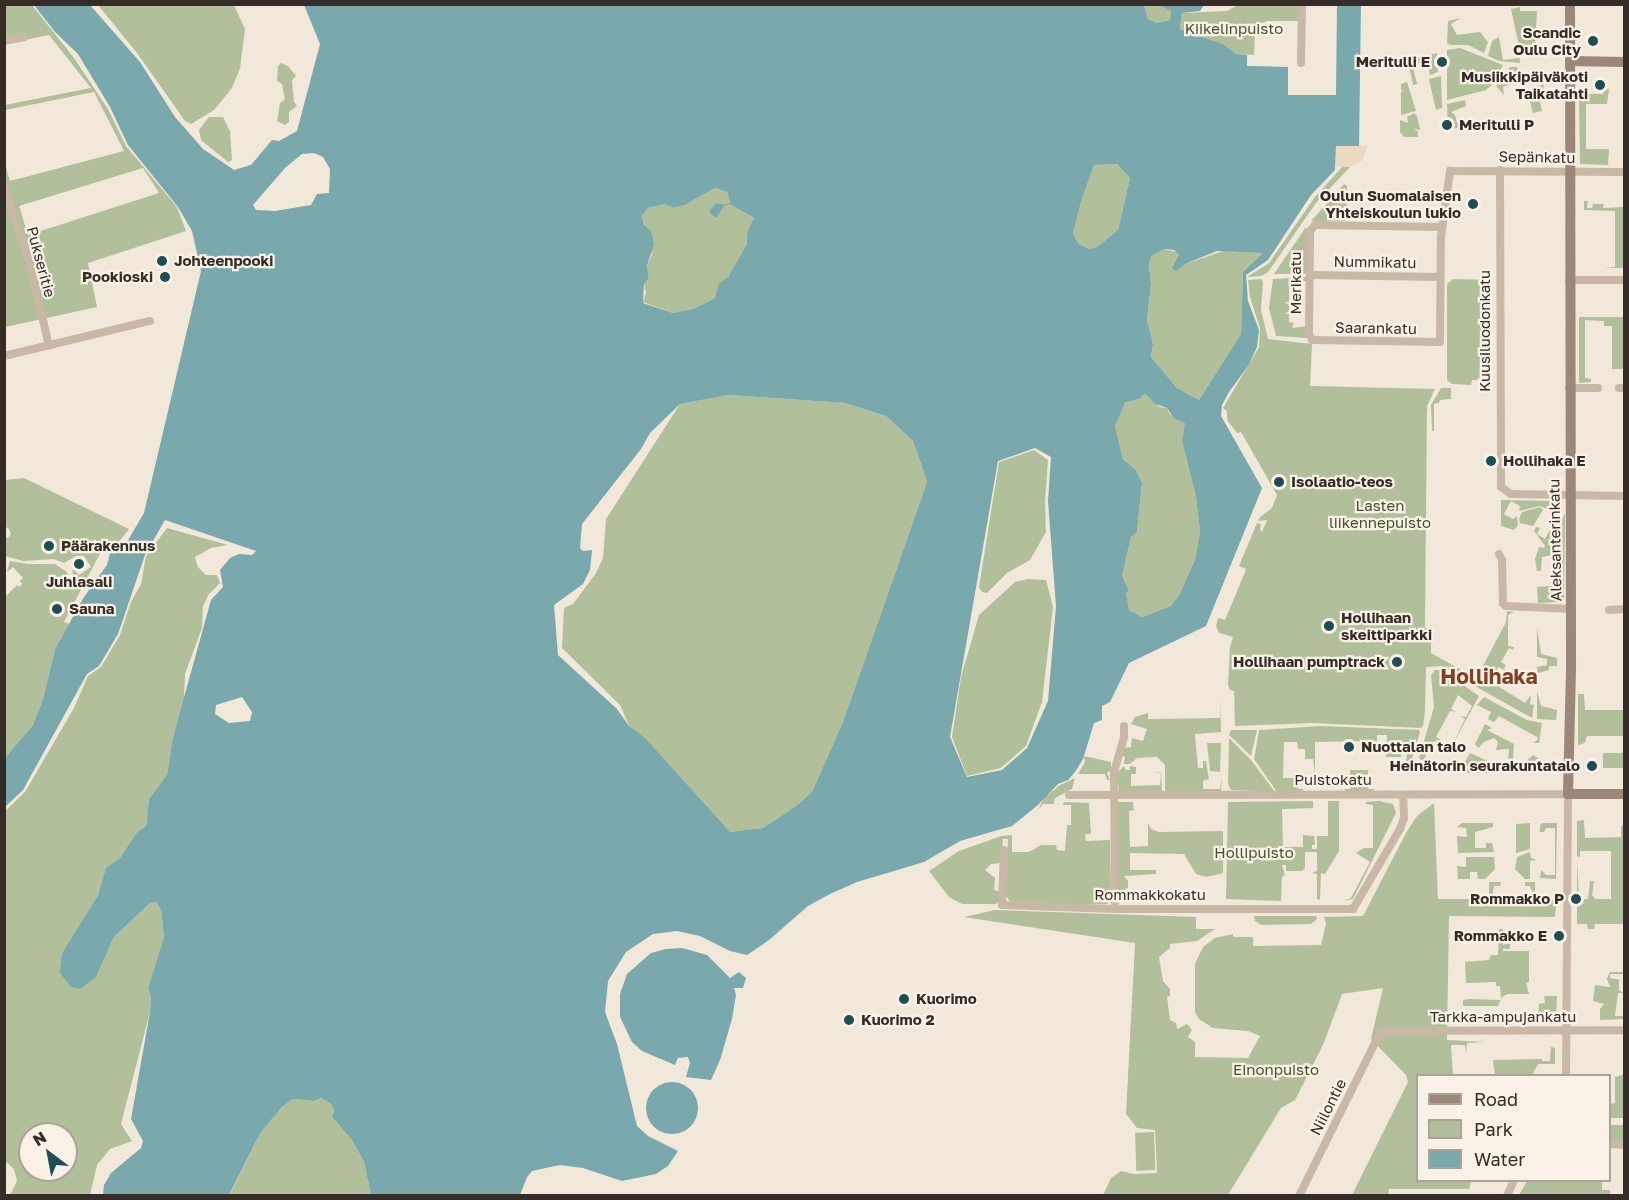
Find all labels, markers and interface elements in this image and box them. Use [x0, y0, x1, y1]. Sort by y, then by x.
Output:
park label: Kiikelinpuisto [1185, 20, 1283, 38]
place label: Scandic Oulu City [1513, 23, 1581, 58]
marker: Scandic Oulu City [1586, 34, 1600, 48]
place label: Meritulli E [1356, 53, 1430, 71]
marker: Meritulli E [1435, 55, 1449, 69]
place label: Musiikkipäiväkoti Taikatahti [1461, 67, 1588, 102]
marker: Musiikkipäiväkoti Taikatahti [1593, 78, 1607, 92]
place label: Meritulli P [1459, 116, 1534, 134]
marker: Meritulli P [1440, 118, 1454, 132]
street label: Sepänkatu [1498, 147, 1576, 167]
place label: Oulun Suomalaisen Yhteiskoulun lukio [1320, 186, 1461, 221]
marker: Oulun Suomalaisen Yhteiskoulun lukio [1466, 197, 1480, 211]
street label: Pukseritie [23, 225, 59, 299]
street label: Merikatu [1287, 251, 1305, 315]
place label: Johteenpooki [174, 252, 273, 270]
street label: Nummikatu [1333, 252, 1417, 272]
marker: Johteenpooki [155, 254, 169, 268]
place label: Pookioski [82, 268, 153, 286]
marker: Pookioski [158, 270, 172, 284]
street label: Kuusiluodonkatu [1476, 270, 1494, 392]
street label: Saarankatu [1335, 318, 1417, 338]
place label: Hollihaka E [1503, 452, 1586, 470]
marker: Hollihaka E [1484, 454, 1498, 468]
place label: Isolaatio-teos [1291, 473, 1393, 491]
marker: Isolaatio-teos [1272, 475, 1286, 489]
street label: Aleksanterinkatu [1545, 479, 1565, 601]
park label: Lasten liikennepuisto [1329, 496, 1431, 531]
place label: Päärakennus [61, 537, 155, 555]
marker: Päärakennus [42, 539, 56, 553]
marker: Juhlasali [72, 557, 86, 571]
place label: Juhlasali [46, 573, 112, 591]
place label: Sauna [69, 600, 114, 618]
marker: Sauna [50, 602, 64, 616]
place label: Hollihaan skeittiparkki [1341, 608, 1432, 643]
marker: Hollihaan skeittiparkki [1322, 619, 1336, 633]
place label: Hollihaan pumptrack [1233, 653, 1385, 671]
marker: Hollihaan pumptrack [1390, 655, 1404, 669]
district label: Hollihaka [1440, 663, 1538, 689]
place label: Nuottalan talo [1361, 738, 1466, 756]
marker: Nuottalan talo [1342, 740, 1356, 754]
place label: Heinätorin seurakuntatalo [1390, 757, 1580, 775]
marker: Heinätorin seurakuntatalo [1585, 759, 1599, 773]
street label: Puistokatu [1294, 771, 1372, 789]
park label: Hollipuisto [1214, 844, 1294, 862]
street label: Rommakkokatu [1094, 886, 1206, 904]
place label: Rommakko P [1470, 890, 1564, 908]
marker: Rommakko P [1569, 892, 1583, 906]
place label: Rommakko E [1454, 927, 1547, 945]
marker: Rommakko E [1552, 929, 1566, 943]
place label: Kuorimo [916, 990, 977, 1008]
marker: Kuorimo [897, 992, 911, 1006]
street label: Tarkka-ampujankatu [1430, 1008, 1576, 1026]
place label: Kuorimo 2 [861, 1011, 935, 1029]
marker: Kuorimo 2 [842, 1013, 856, 1027]
park label: Einonpuisto [1233, 1061, 1319, 1079]
legend [1416, 1074, 1611, 1182]
street label: Niilontie [1306, 1076, 1350, 1138]
text: Road [1474, 1088, 1518, 1110]
text: Park [1474, 1118, 1513, 1140]
north arrow [18, 1122, 78, 1182]
text: N [29, 1127, 50, 1150]
text: Water [1474, 1148, 1525, 1170]

